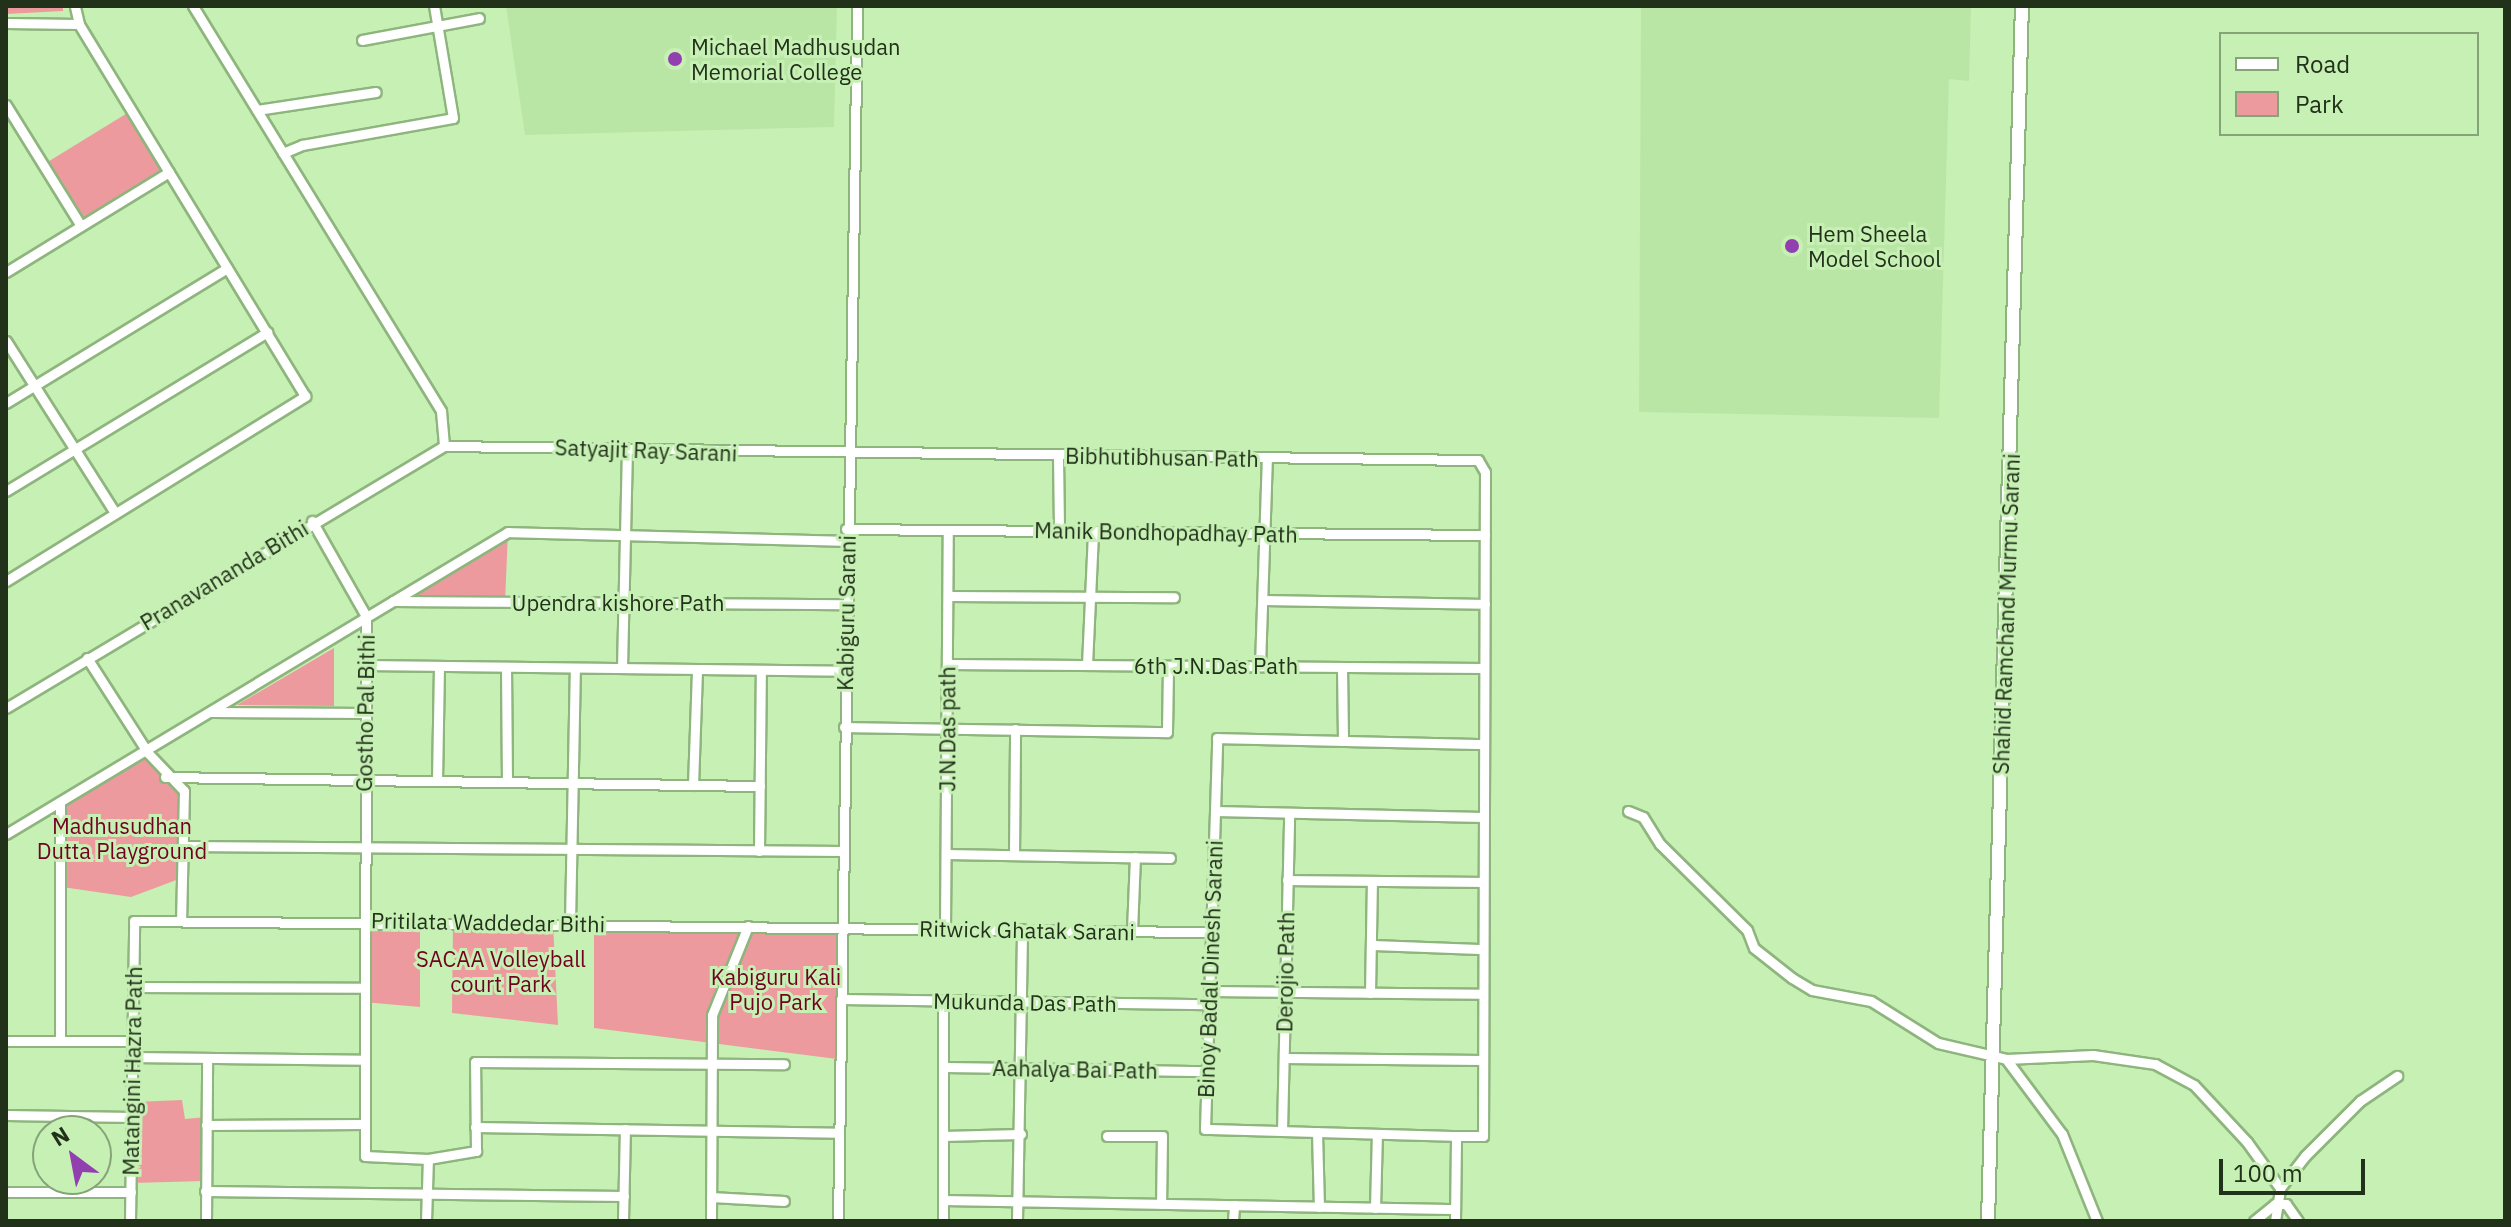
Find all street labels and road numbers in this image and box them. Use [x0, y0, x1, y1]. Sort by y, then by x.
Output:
street label: Satyajit Ray Sarani [554, 434, 738, 466]
street label: Bibhutibhusan Path [1065, 442, 1259, 472]
street label: Shahid Ramchand Murmu Sarani [1987, 453, 2025, 775]
street label: Pranavananda Bithi [135, 514, 313, 636]
street label: Manik Bondhopadhay Path [1034, 517, 1298, 547]
street label: Kabiguru Sarani [831, 535, 861, 691]
street label: Upendra kishore Path [512, 590, 724, 616]
street label: Gostho Pal Bithi [350, 634, 380, 792]
street label: 6th J.N.Das Path [1134, 653, 1298, 679]
street label: J.N.Das path [934, 666, 960, 792]
street label: Binoy Badal Dinesh Sarani [1192, 840, 1228, 1098]
street label: Pritilata Waddedar Bithi [371, 907, 605, 937]
street label: Derojio Path [1271, 911, 1299, 1033]
street label: Ritwick Ghatak Sarani [919, 915, 1135, 945]
street label: Matangini Hazra Path [117, 966, 147, 1176]
street label: Mukunda Das Path [933, 987, 1117, 1017]
street label: Aahalya Bai Path [992, 1054, 1158, 1084]

